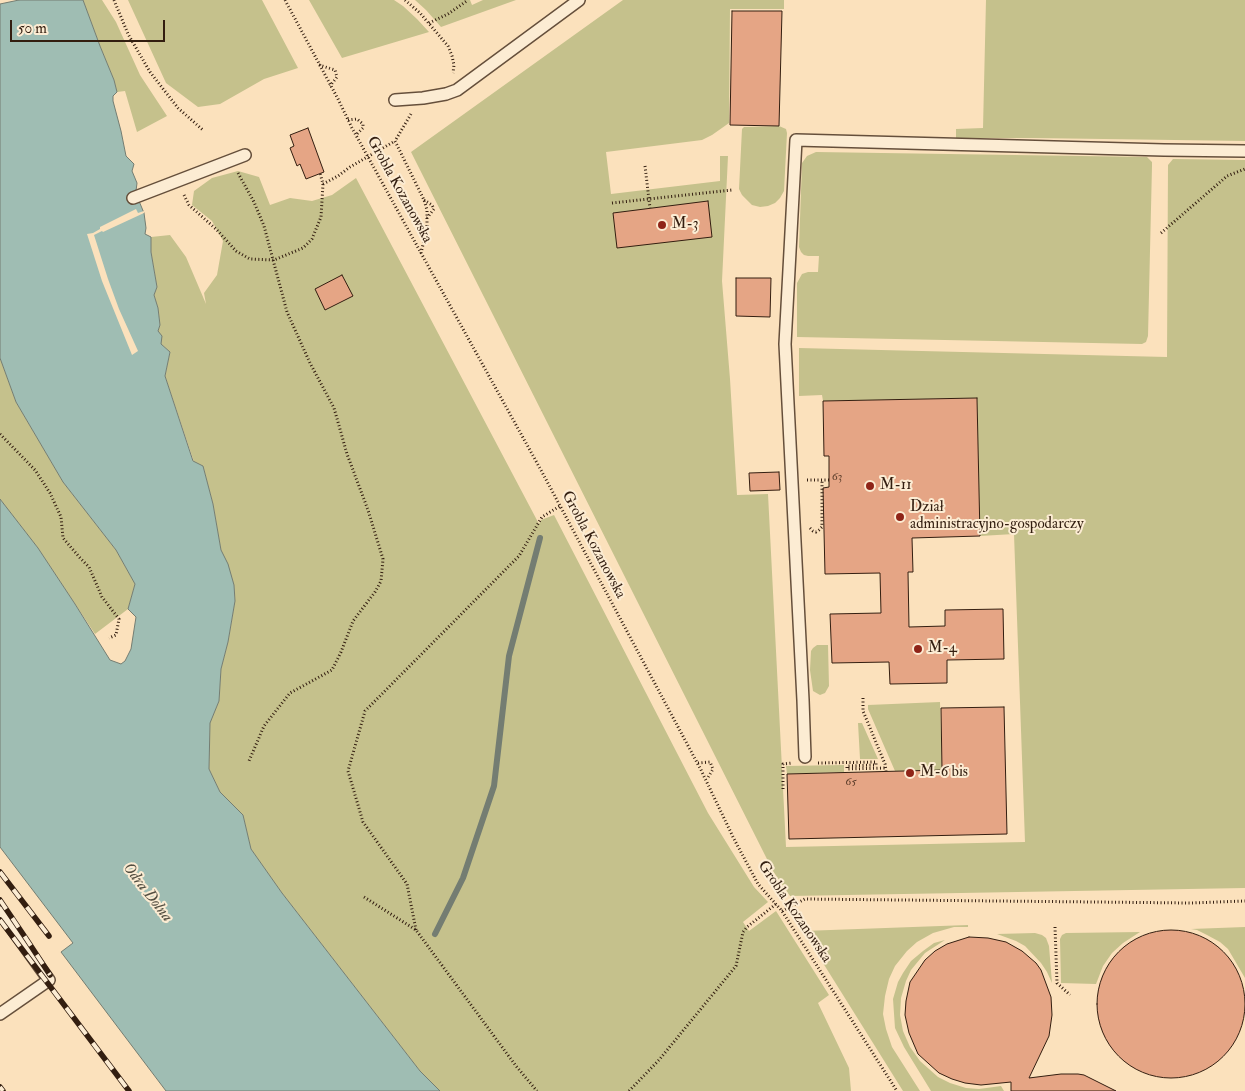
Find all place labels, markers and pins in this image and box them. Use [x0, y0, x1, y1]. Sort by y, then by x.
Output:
place label: M-3 [672, 216, 699, 234]
marker: M-3 [656, 219, 668, 231]
place label: M-11 [880, 477, 912, 495]
marker: M-11 [864, 480, 876, 492]
place label: Dział administracyjno-gospodarczy [910, 499, 1084, 534]
marker: Dział administracyjno-gospodarczy [894, 511, 906, 523]
place label: M-4 [928, 640, 957, 658]
marker: M-4 [912, 643, 924, 655]
place label: M-6 bis [920, 764, 968, 782]
marker: M-6 bis [904, 767, 916, 779]

